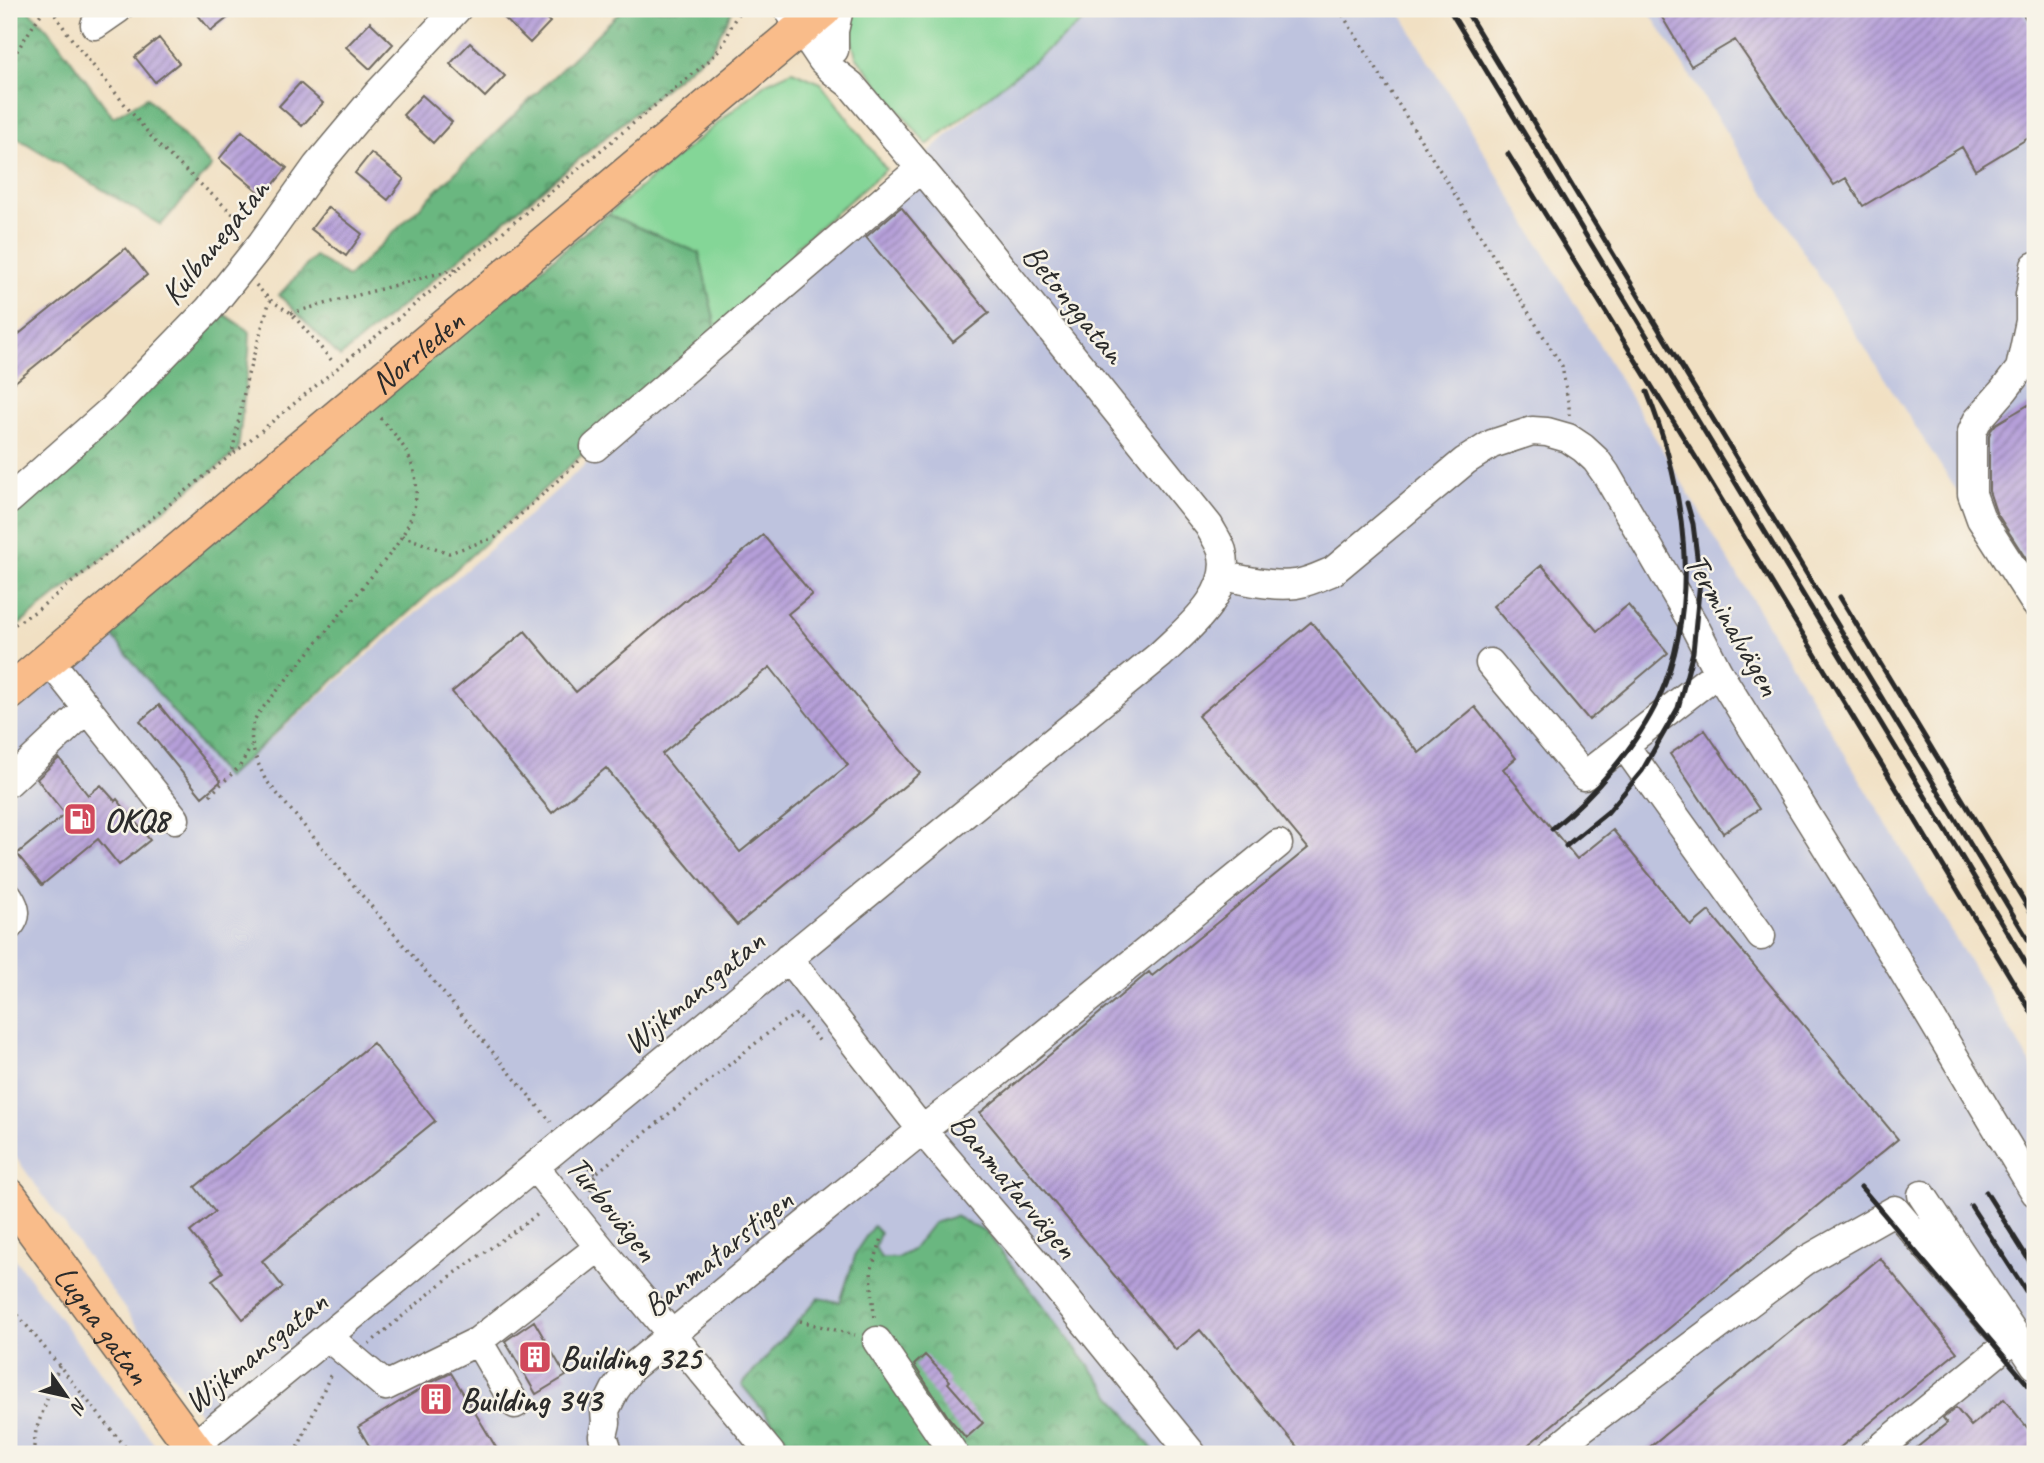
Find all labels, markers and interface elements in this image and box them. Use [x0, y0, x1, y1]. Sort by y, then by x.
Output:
street label: Kulbanegatan [151, 168, 280, 313]
street label: Betonggatan [1013, 235, 1137, 374]
street label: Norrleden [361, 300, 473, 403]
street label: Terminalvägen [1676, 546, 1791, 703]
place label: OKQ8 [104, 799, 173, 841]
fuel station icon: OKQ8 [61, 800, 99, 838]
street label: Wijkmansgatan [614, 920, 774, 1063]
street label: Banmatarvägen [941, 1104, 1088, 1268]
street label: Turbovägen [557, 1147, 668, 1270]
street label: Banmatarstigen [634, 1179, 802, 1326]
street label: Lugna gatan [44, 1257, 160, 1393]
street label: Wijkmansgatan [175, 1281, 336, 1423]
place label: Building 325 [560, 1337, 703, 1379]
building icon: Building 325 [516, 1338, 554, 1376]
north arrow [32, 1362, 102, 1432]
place label: Building 343 [460, 1379, 604, 1421]
building icon: Building 343 [417, 1380, 455, 1418]
text: N [64, 1393, 93, 1419]

